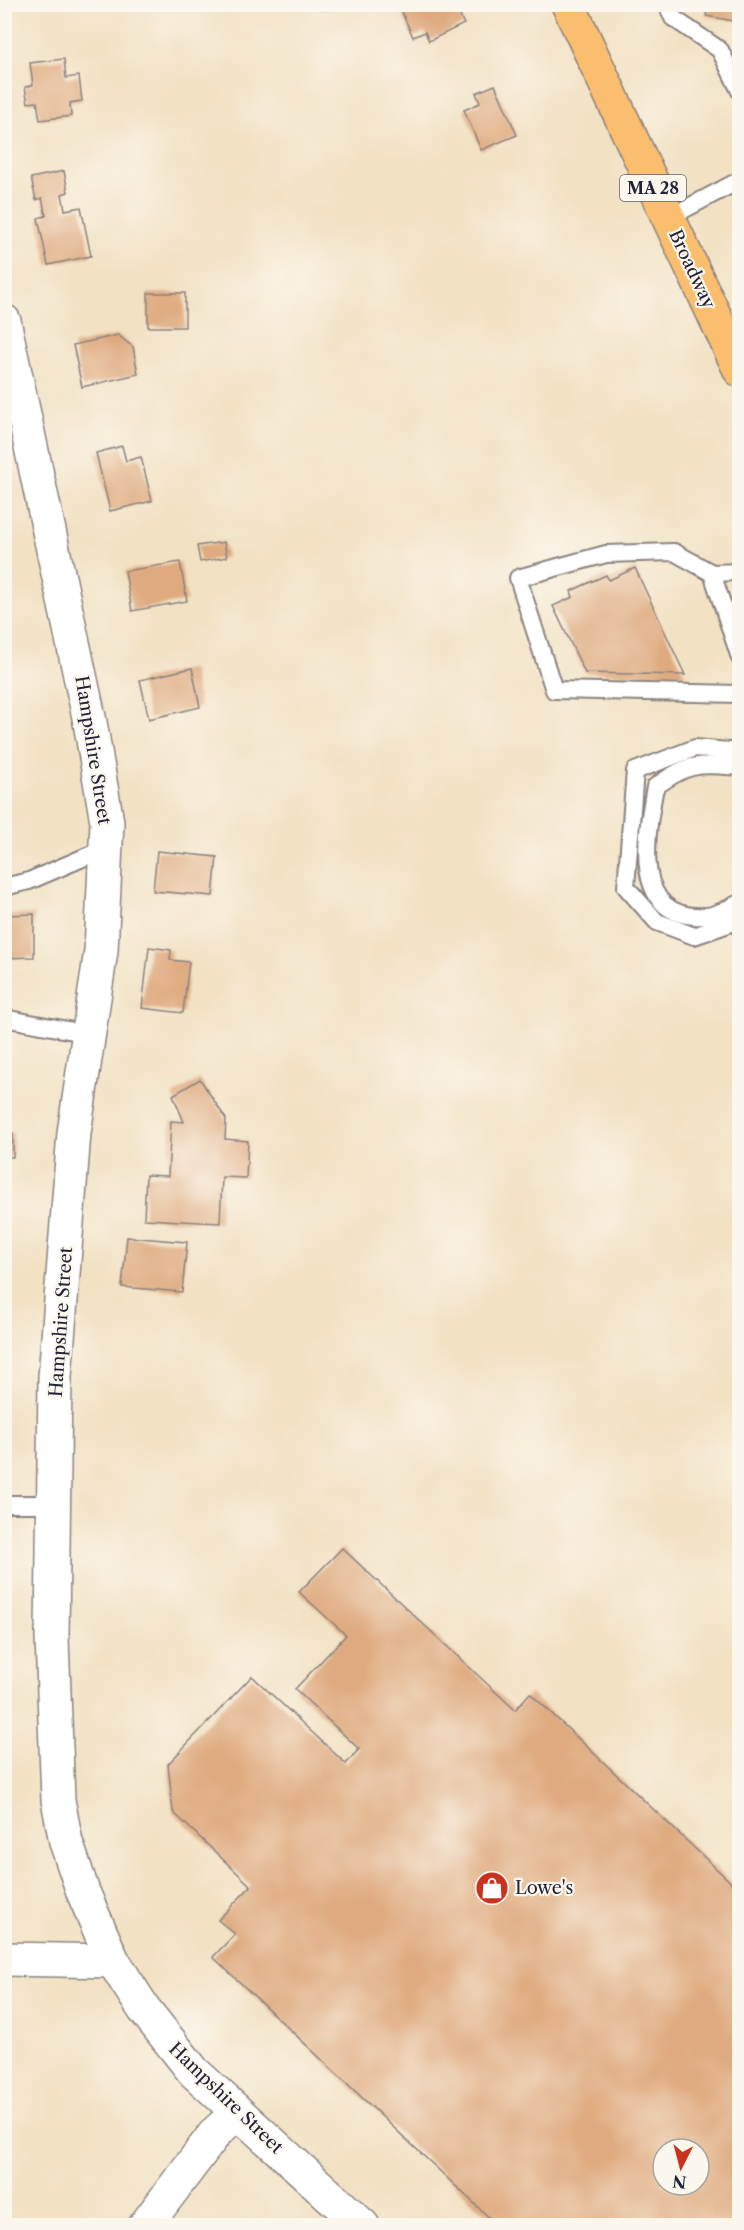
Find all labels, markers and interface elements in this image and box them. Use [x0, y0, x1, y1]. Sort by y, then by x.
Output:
road number: MA 28 [620, 175, 686, 201]
street label: Broadway [664, 226, 720, 313]
street label: Hampshire Street [70, 674, 116, 827]
street label: Hampshire Street [45, 1246, 77, 1398]
shop icon: Lowe's [474, 1870, 510, 1906]
place label: Lowe's [515, 1877, 573, 1899]
street label: Hampshire Street [164, 2038, 288, 2159]
north arrow [651, 2137, 711, 2197]
text: N [671, 2171, 687, 2193]

